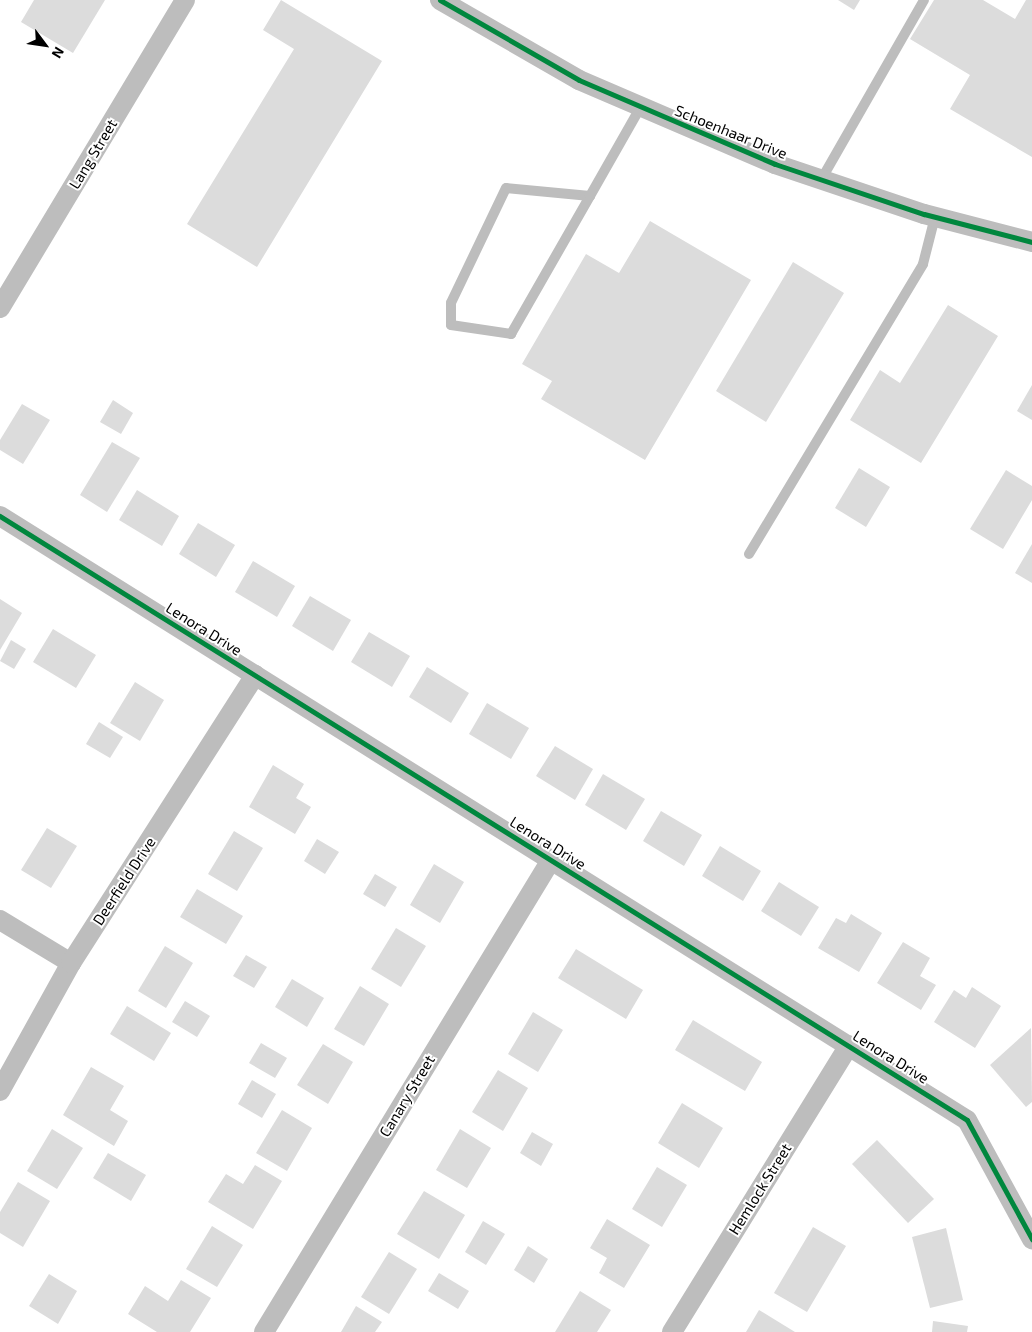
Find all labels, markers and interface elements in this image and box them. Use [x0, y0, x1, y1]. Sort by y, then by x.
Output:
north arrow [20, 20, 70, 70]
text: N [48, 44, 68, 62]
street label: Schoenhaar Drive [672, 101, 790, 163]
street label: Lang Street [65, 116, 121, 192]
street label: Lenora Drive [163, 599, 245, 659]
street label: Lenora Drive [507, 813, 589, 873]
street label: Deerfield Drive [89, 834, 159, 928]
street label: Lenora Drive [850, 1027, 932, 1087]
street label: Canary Street [375, 1052, 439, 1140]
street label: Hemlock Street [725, 1140, 795, 1238]

